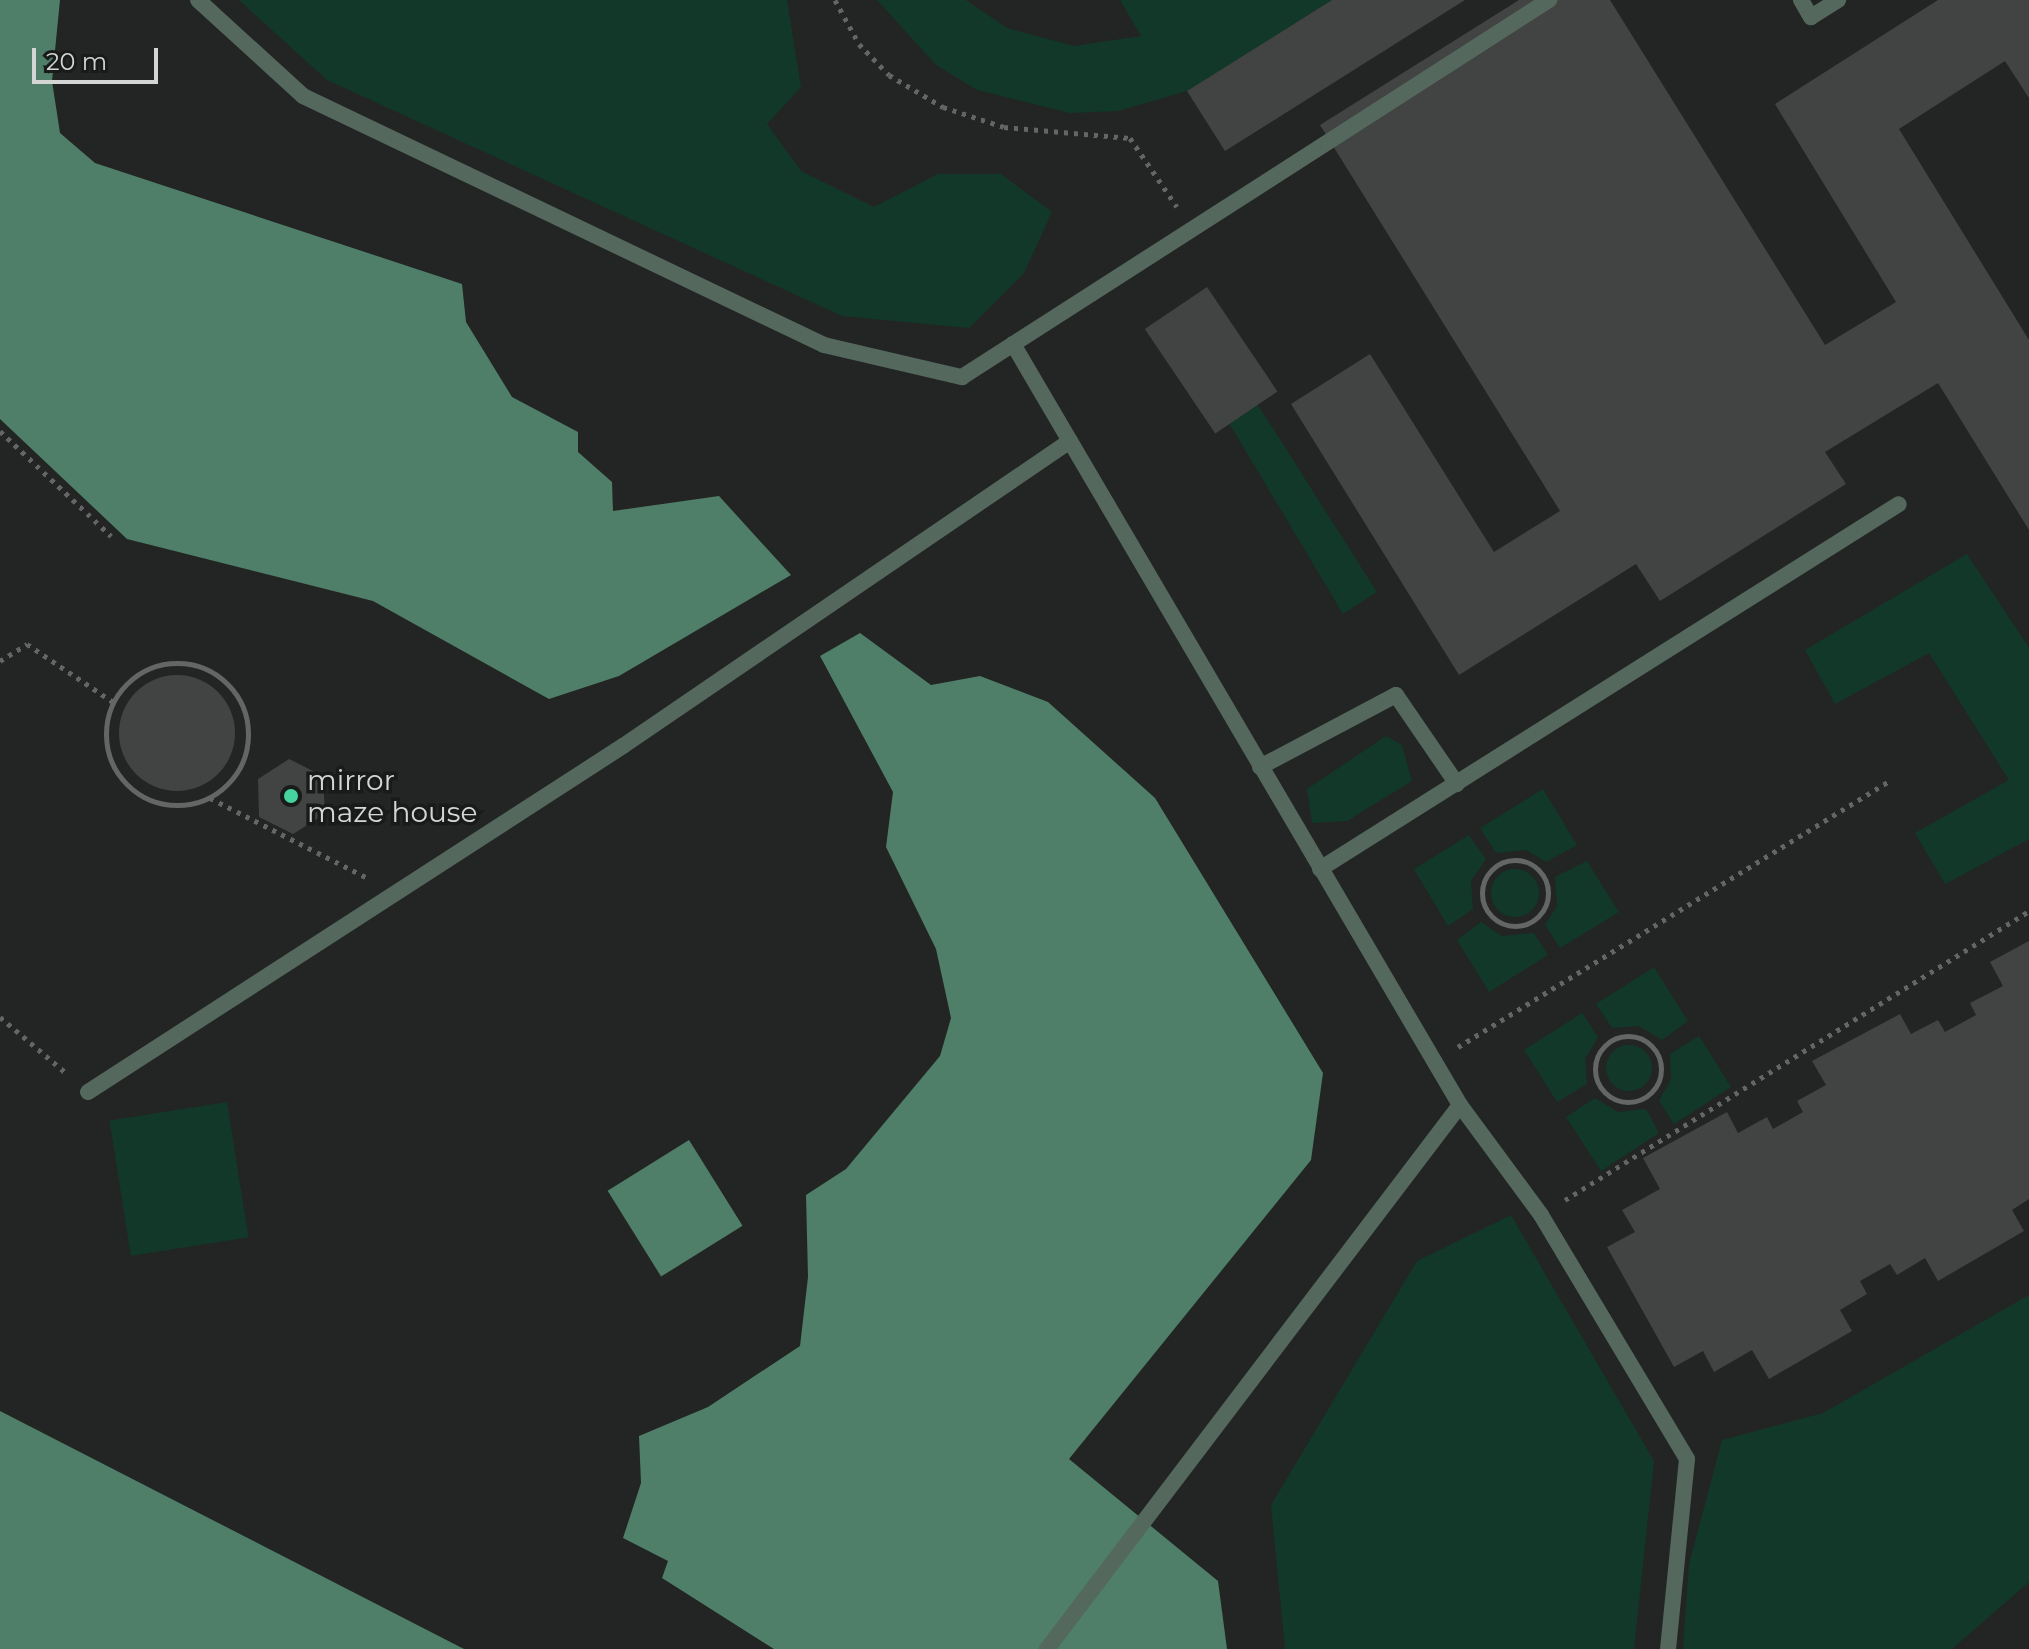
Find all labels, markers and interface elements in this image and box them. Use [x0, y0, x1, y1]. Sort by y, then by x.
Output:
scale bar [36, 32, 162, 82]
text: 20 m [46, 47, 107, 76]
place label: mirror maze house [307, 763, 477, 829]
marker: mirror maze house [282, 787, 300, 805]

